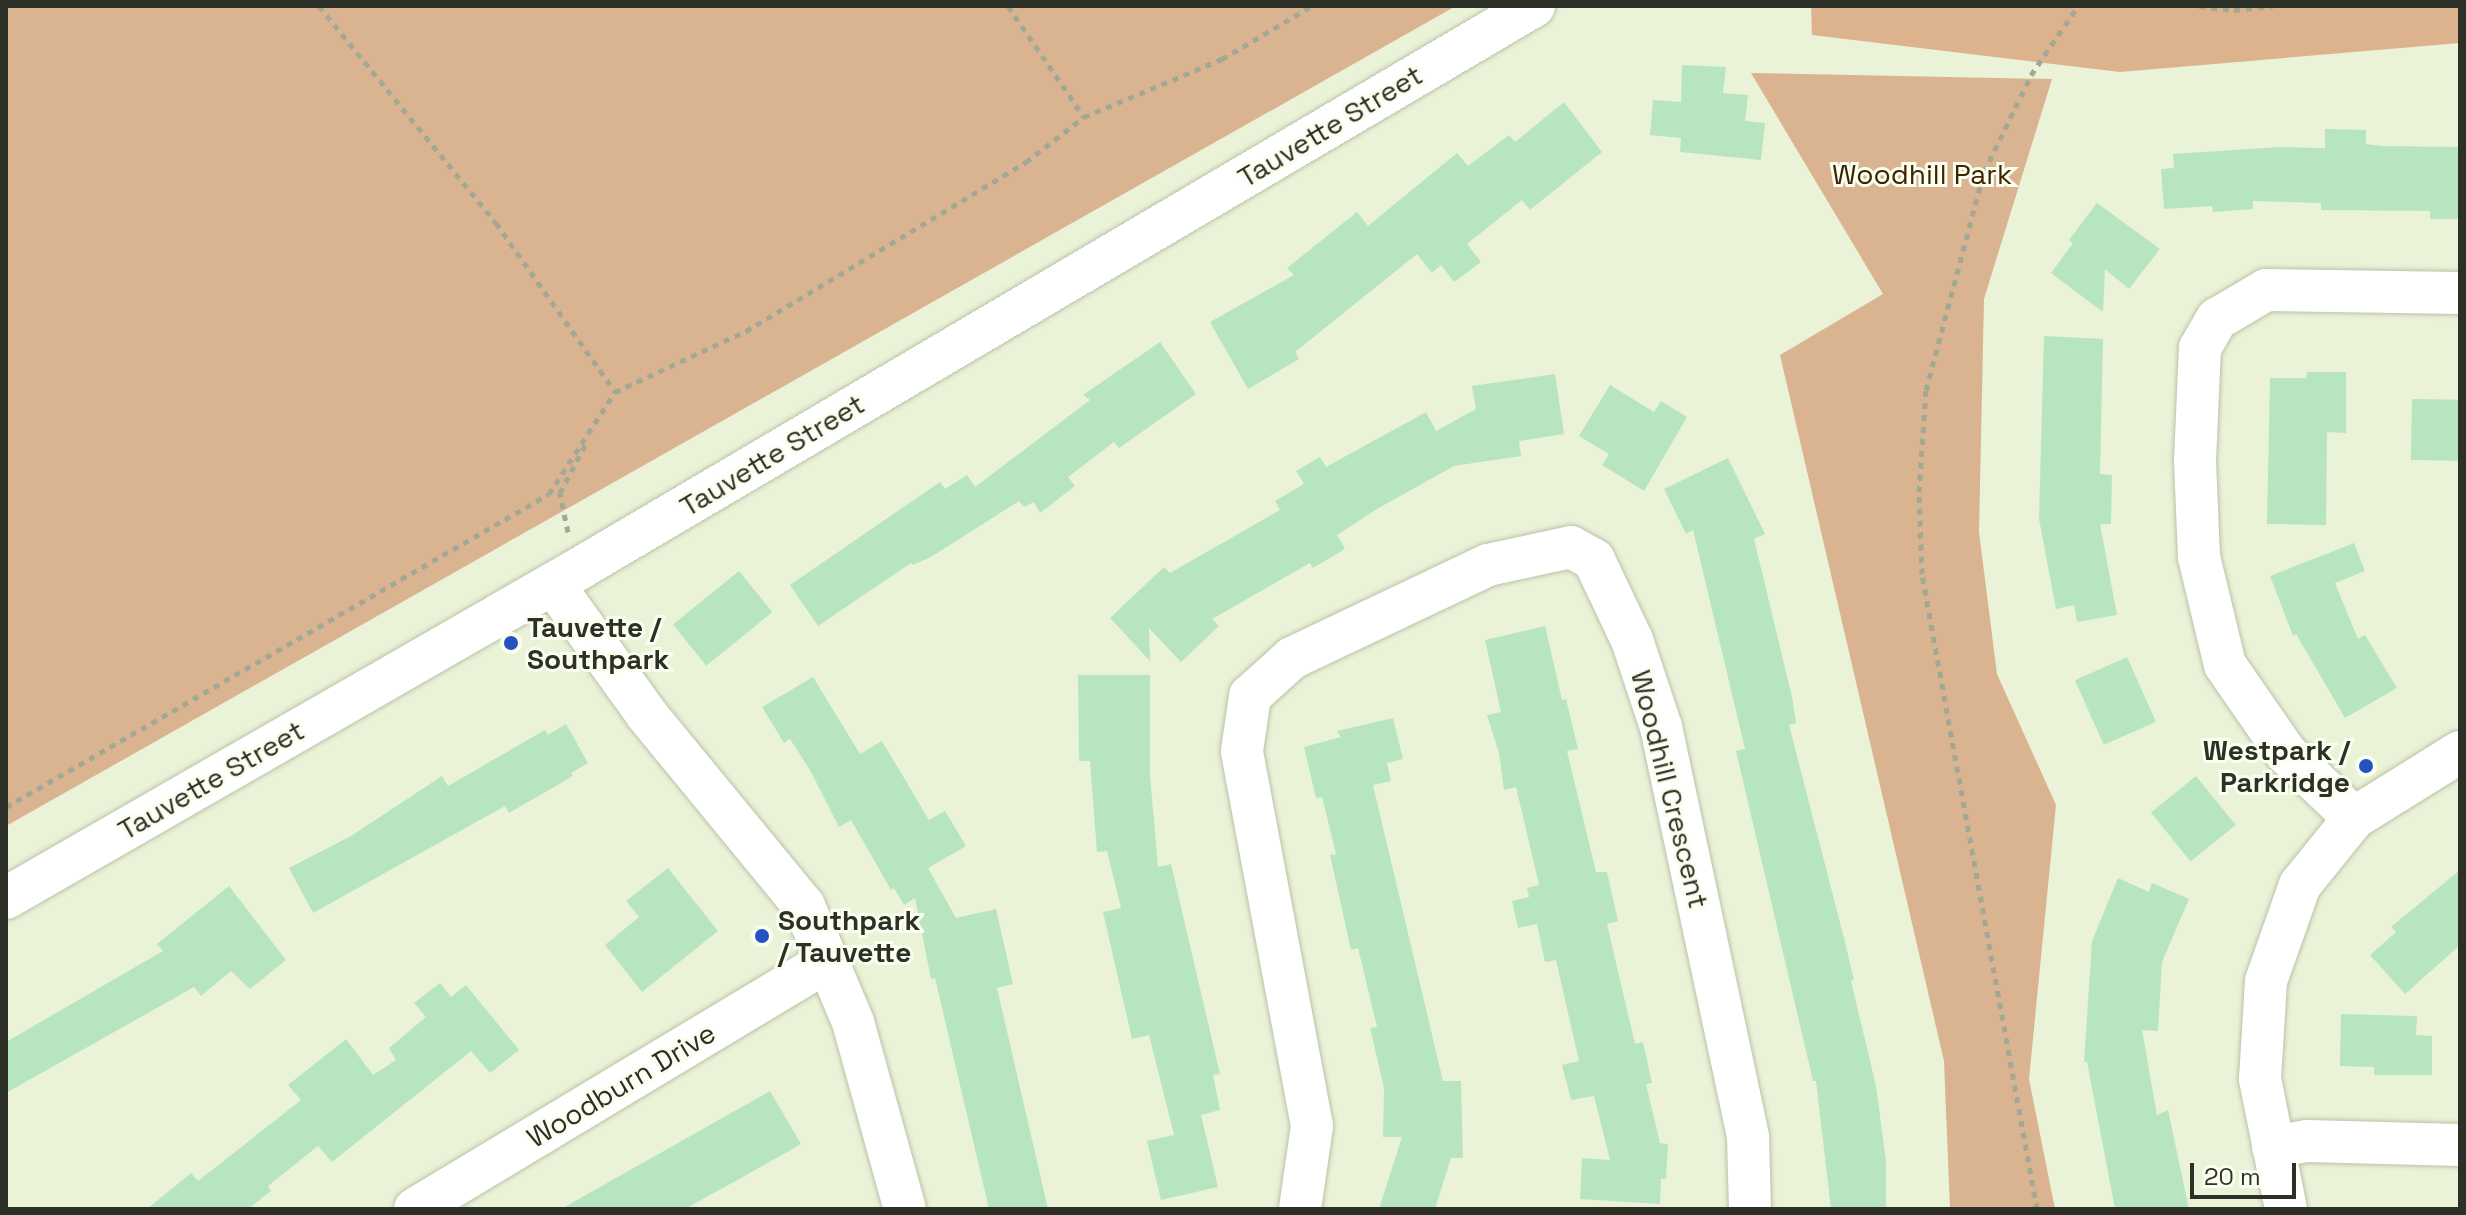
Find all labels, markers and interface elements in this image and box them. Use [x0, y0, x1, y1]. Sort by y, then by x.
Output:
street label: Tauvette Street [1232, 58, 1428, 194]
park label: Woodhill Park [1832, 157, 2012, 191]
street label: Tauvette Street [674, 387, 870, 523]
place label: Tauvette / Southpark [527, 610, 669, 676]
marker: Tauvette / Southpark [502, 634, 520, 652]
street label: Woodhill Crescent [1624, 667, 1716, 911]
street label: Tauvette Street [112, 713, 310, 847]
place label: Westpark / Parkridge [2203, 733, 2350, 799]
marker: Westpark / Parkridge [2357, 757, 2375, 775]
place label: Southpark / Tauvette [778, 903, 920, 969]
marker: Southpark / Tauvette [753, 927, 771, 945]
street label: Woodburn Drive [521, 1016, 721, 1154]
scale bar [2194, 1147, 2300, 1197]
text: 20 m [2204, 1161, 2261, 1192]

